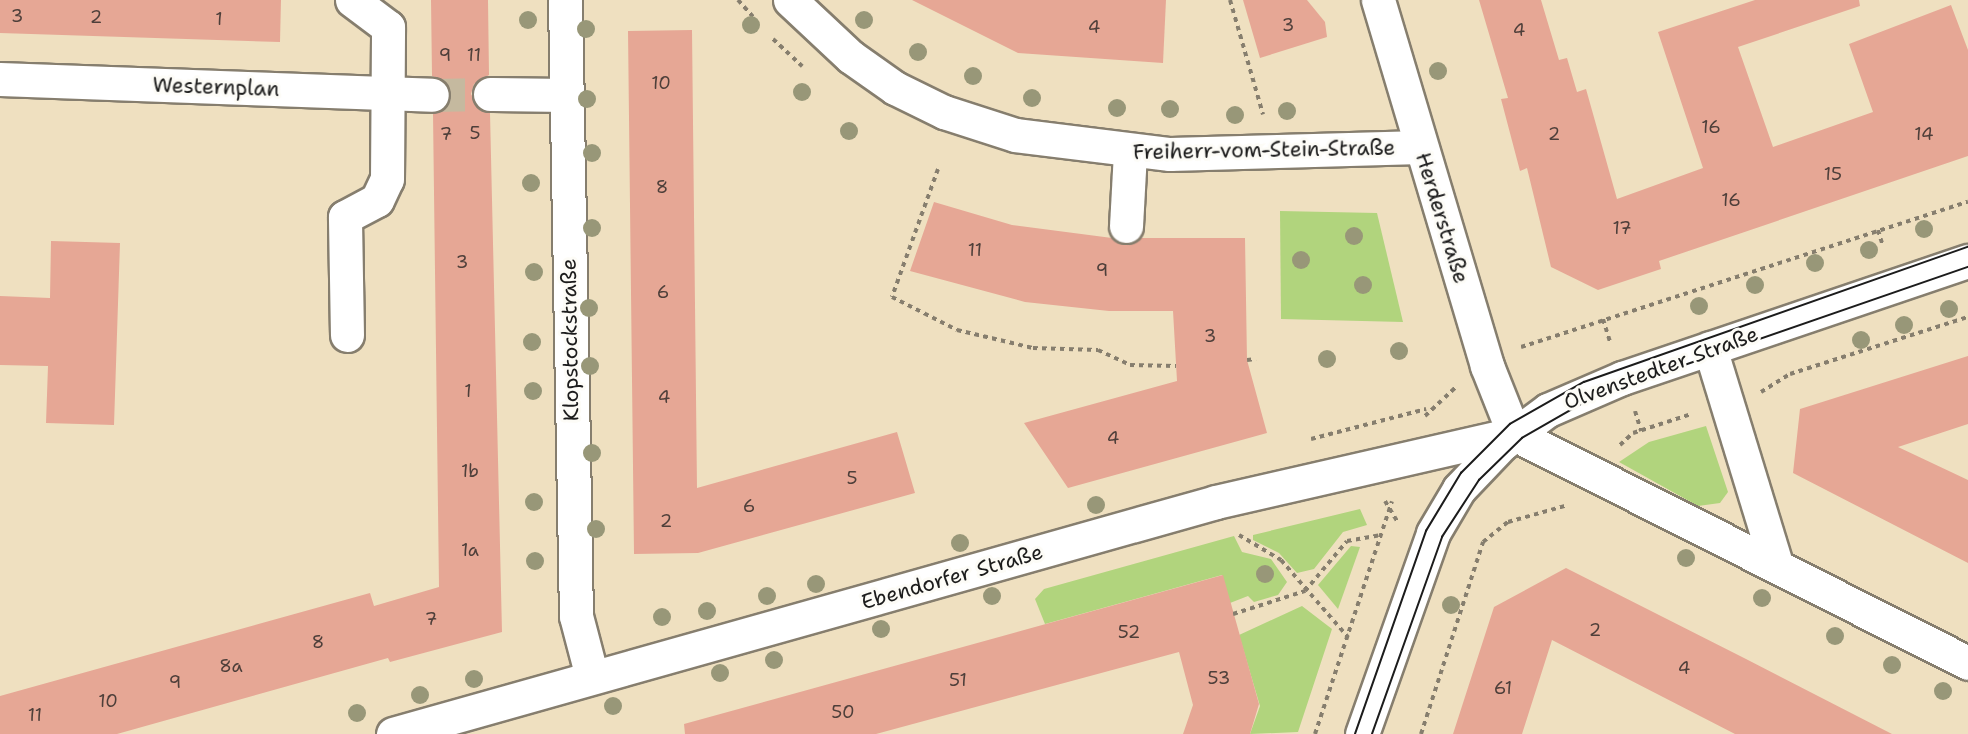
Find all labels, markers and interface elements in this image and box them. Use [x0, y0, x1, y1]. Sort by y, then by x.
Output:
house number: 3 [11, 5, 23, 27]
house number: 2 [90, 6, 102, 28]
house number: 1 [215, 8, 223, 30]
house number: 3 [1282, 14, 1294, 36]
house number: 4 [1088, 16, 1100, 38]
house number: 4 [1513, 19, 1525, 41]
house number: 9 [439, 44, 451, 66]
house number: 11 [467, 44, 481, 66]
street label: Westernplan [152, 72, 280, 102]
house number: 10 [651, 72, 671, 94]
house number: 16 [1701, 116, 1721, 138]
house number: 5 [469, 122, 481, 144]
house number: 7 [440, 123, 452, 145]
house number: 2 [1548, 123, 1560, 145]
house number: 14 [1914, 123, 1934, 145]
street label: Freiherr-vom-Stein-Straße [1133, 135, 1395, 165]
street label: Herderstraße [1410, 150, 1474, 286]
house number: 15 [1824, 163, 1842, 185]
house number: 8 [656, 176, 668, 198]
house number: 16 [1721, 189, 1741, 211]
house number: 17 [1612, 217, 1632, 239]
house number: 11 [968, 239, 982, 261]
house number: 3 [456, 251, 468, 273]
street label: Klopstockstraße [556, 258, 584, 422]
house number: 9 [1096, 259, 1108, 281]
house number: 6 [657, 281, 669, 303]
street label: Olvenstedter Straße [1560, 321, 1762, 415]
house number: 3 [1204, 325, 1216, 347]
house number: 1 [464, 380, 472, 402]
house number: 4 [658, 386, 670, 408]
house number: 4 [1107, 427, 1119, 449]
house number: 1b [461, 460, 479, 482]
house number: 5 [846, 467, 858, 489]
house number: 6 [743, 495, 755, 517]
house number: 2 [660, 510, 672, 532]
house number: 1a [461, 539, 479, 561]
street label: Ebendorfer Straße [858, 539, 1046, 615]
house number: 7 [425, 608, 437, 630]
house number: 2 [1589, 619, 1601, 641]
house number: 52 [1118, 621, 1140, 643]
house number: 8 [312, 631, 324, 653]
house number: 8a [219, 655, 243, 677]
house number: 4 [1678, 657, 1690, 679]
house number: 53 [1208, 667, 1230, 689]
house number: 51 [949, 669, 967, 691]
house number: 9 [169, 671, 181, 693]
house number: 61 [1494, 677, 1512, 699]
house number: 10 [98, 690, 118, 712]
house number: 50 [831, 701, 855, 723]
house number: 11 [28, 704, 42, 726]

